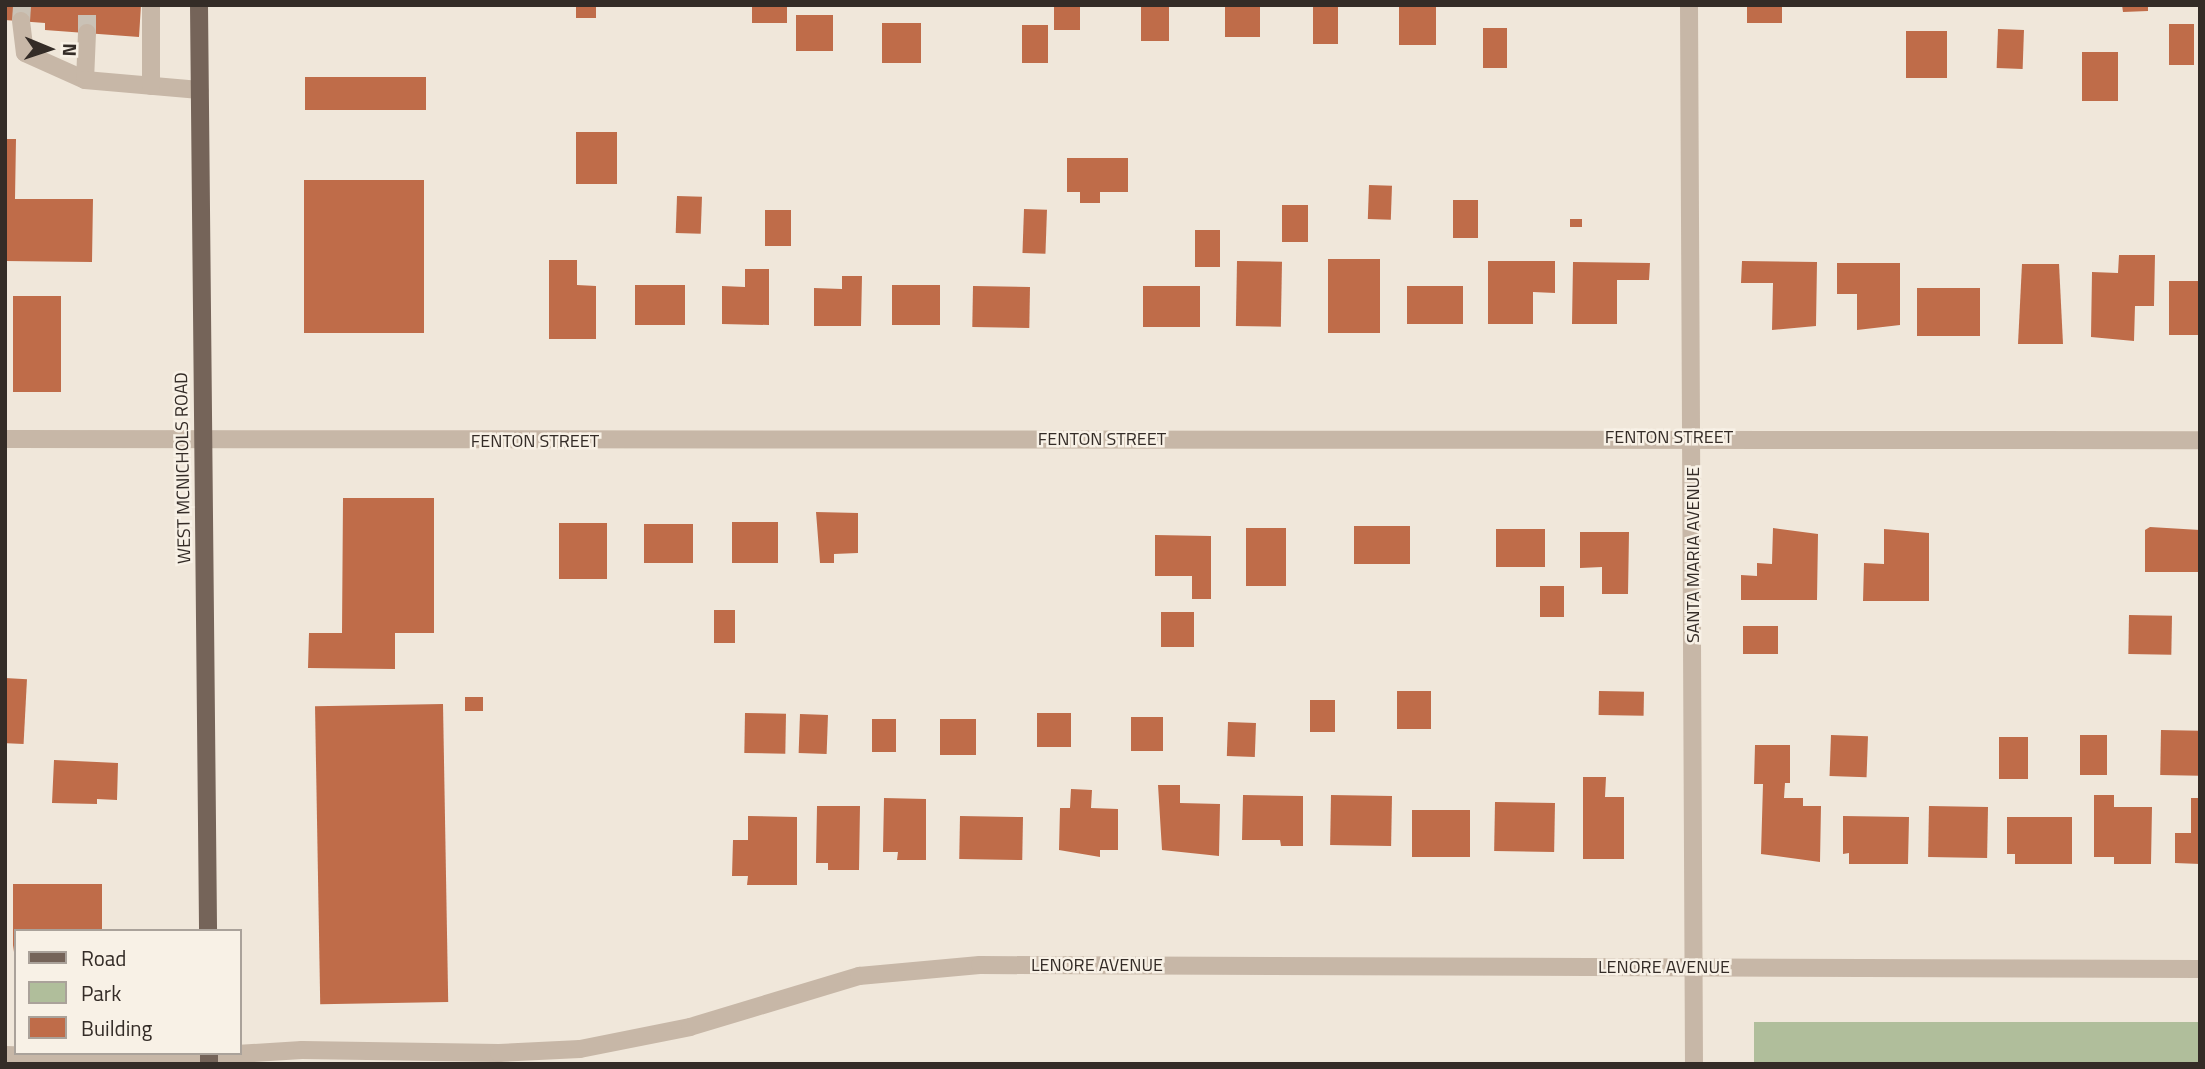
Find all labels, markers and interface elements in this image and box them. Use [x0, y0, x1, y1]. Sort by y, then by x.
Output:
north arrow [14, 14, 84, 84]
text: N [56, 43, 85, 57]
street label: WEST MCNICHOLS ROAD [171, 372, 195, 564]
street label: FENTON STREET [1605, 426, 1733, 448]
street label: FENTON STREET [1038, 428, 1166, 450]
street label: FENTON STREET [471, 430, 599, 452]
street label: SANTA MARIA AVENUE [1682, 467, 1704, 643]
legend [14, 929, 242, 1055]
text: Road [81, 942, 126, 974]
street label: LENORE AVENUE [1031, 954, 1163, 976]
street label: LENORE AVENUE [1598, 956, 1730, 978]
text: Park [81, 977, 121, 1009]
text: Building [81, 1012, 152, 1044]

